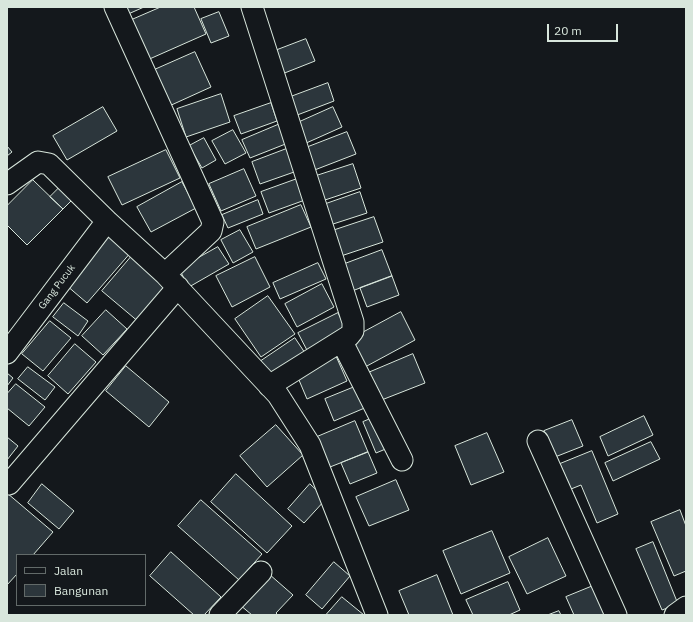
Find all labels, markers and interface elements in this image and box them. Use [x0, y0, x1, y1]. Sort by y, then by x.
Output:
scale bar [549, 16, 620, 42]
text: 20 m [554, 23, 582, 38]
street label: Gang Pucuk [36, 262, 78, 312]
legend [16, 554, 146, 606]
text: Jalan [54, 563, 83, 578]
text: Bangunan [54, 583, 108, 598]

